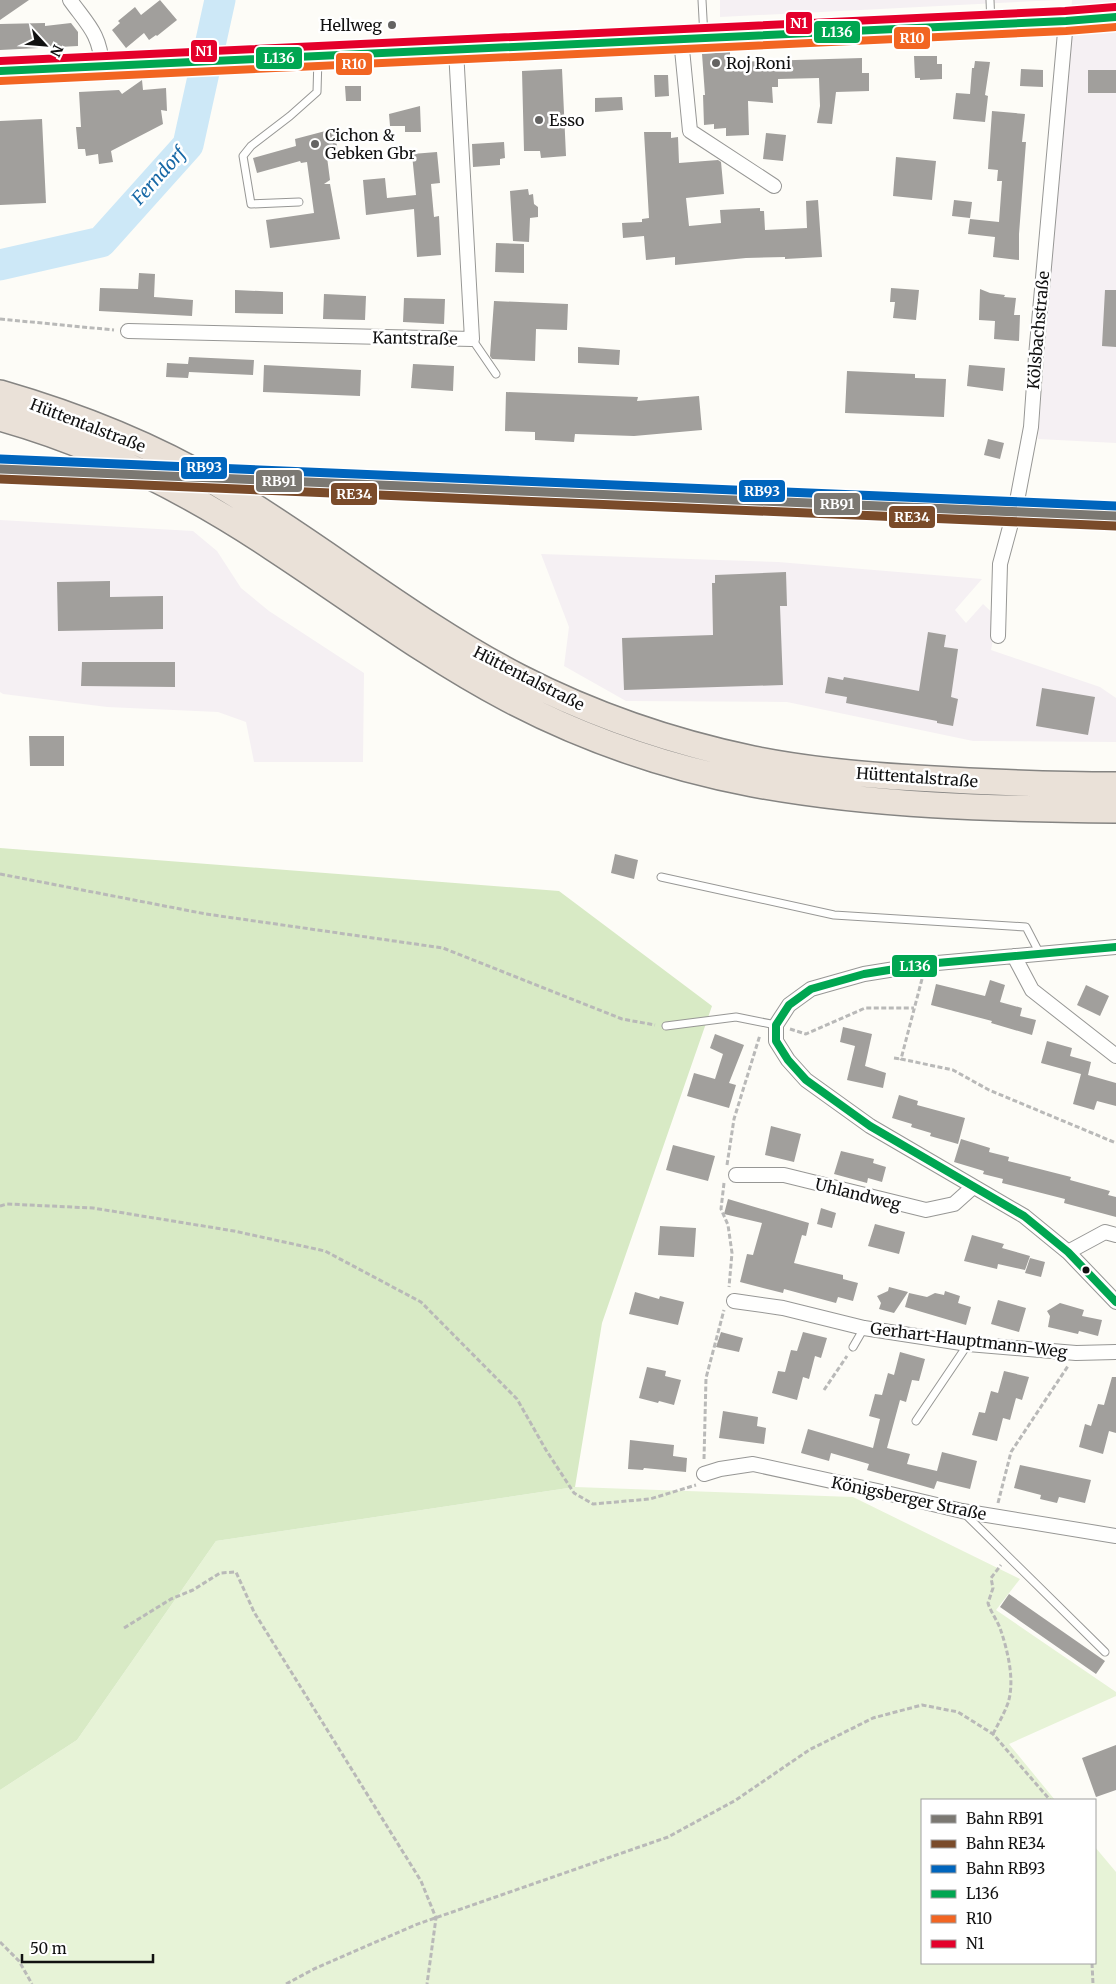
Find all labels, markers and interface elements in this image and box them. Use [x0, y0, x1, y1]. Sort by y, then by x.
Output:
line badge: N1 [785, 11, 813, 35]
text: N1 [790, 14, 808, 32]
place label: Hellweg [320, 15, 382, 35]
marker: Hellweg [386, 19, 398, 31]
north arrow [20, 20, 70, 70]
line badge: L136 [813, 20, 861, 44]
text: L136 [821, 23, 853, 41]
line badge: R10 [893, 26, 931, 50]
text: R10 [899, 29, 925, 47]
line badge: N1 [190, 39, 218, 63]
text: N [46, 42, 67, 60]
text: N1 [195, 42, 213, 60]
line badge: L136 [255, 46, 303, 70]
text: L136 [263, 49, 295, 67]
line badge: R10 [335, 52, 373, 76]
place label: Roj Roni [726, 53, 791, 73]
text: R10 [341, 55, 367, 73]
marker: Roj Roni [710, 57, 722, 69]
place label: Esso [549, 110, 584, 130]
marker: Esso [533, 114, 545, 126]
place label: Cichon & Gebken Gbr [325, 125, 416, 163]
marker: Cichon & Gebken Gbr [309, 138, 321, 150]
water label: Ferndorf [126, 141, 192, 210]
street label: Kölsbachstraße [1023, 270, 1053, 390]
street label: Kantstraße [372, 327, 458, 349]
street label: Hüttentalstraße [27, 394, 149, 456]
line badge: RB93 [180, 456, 228, 480]
text: RB93 [186, 458, 222, 476]
line badge: RB91 [255, 469, 303, 493]
text: RB91 [262, 472, 297, 490]
line badge: RB93 [738, 479, 786, 503]
line badge: RE34 [330, 482, 378, 506]
text: RB93 [744, 482, 780, 500]
text: RE34 [336, 485, 372, 503]
line badge: RB91 [813, 492, 861, 516]
text: RB91 [820, 495, 855, 513]
line badge: RE34 [888, 505, 936, 529]
text: RE34 [894, 508, 930, 526]
street label: Hüttentalstraße [470, 641, 588, 715]
street label: Hüttentalstraße [855, 763, 979, 791]
line badge: L136 [891, 954, 938, 978]
text: L136 [899, 957, 931, 975]
street label: Uhlandweg [813, 1174, 903, 1214]
unlabelled marker [1081, 1265, 1091, 1275]
street label: Gerhart-Hauptmann-Weg [869, 1318, 1069, 1362]
street label: Königsberger Straße [830, 1472, 988, 1524]
legend [921, 1799, 1096, 1964]
text: Bahn RB91 [966, 1809, 1044, 1828]
text: Bahn RE34 [966, 1834, 1045, 1853]
text: Bahn RB93 [966, 1859, 1045, 1878]
text: L136 [966, 1884, 999, 1903]
text: R10 [966, 1909, 992, 1928]
scale bar [22, 1932, 154, 1964]
text: N1 [966, 1934, 985, 1953]
text: 50 m [30, 1939, 67, 1958]

